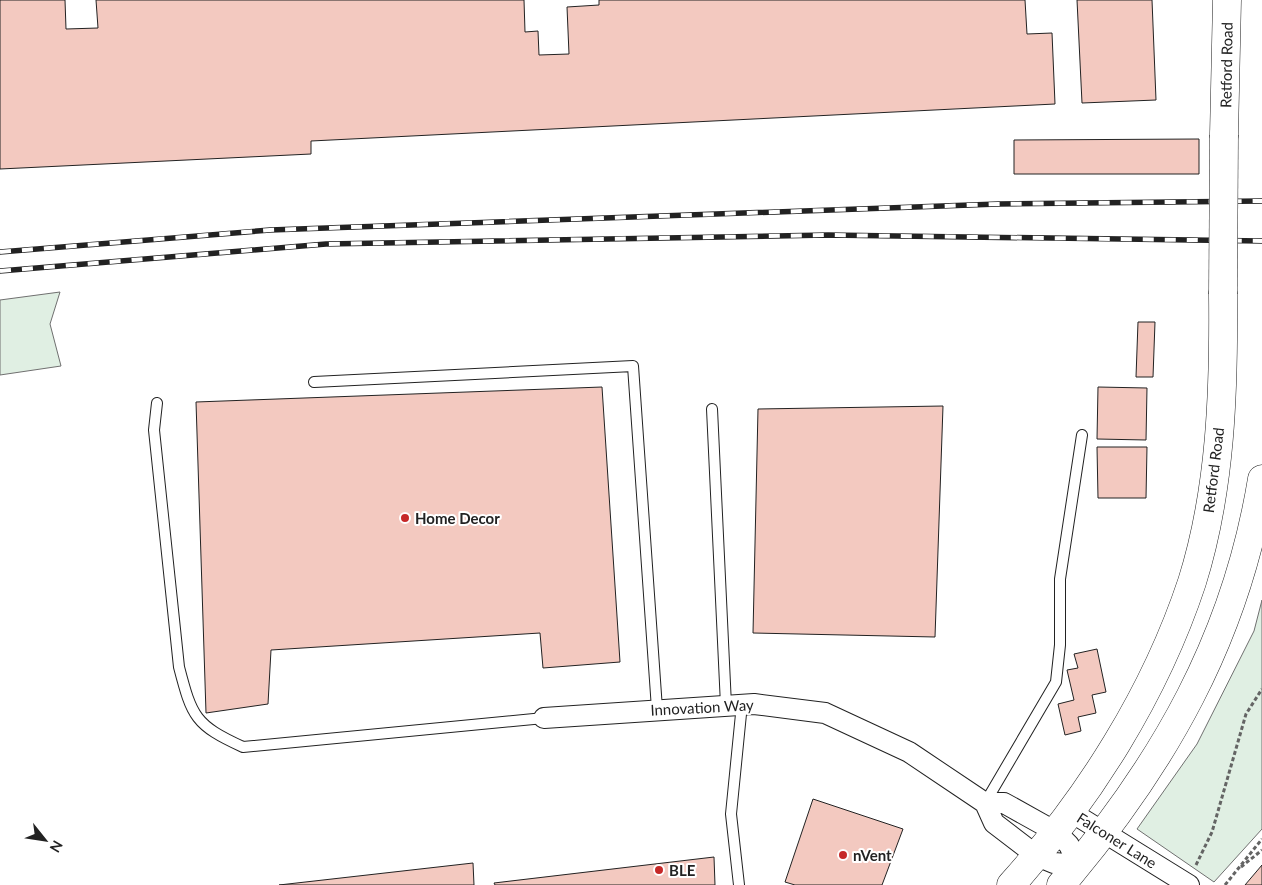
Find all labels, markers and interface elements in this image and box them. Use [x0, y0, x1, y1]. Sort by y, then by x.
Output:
street label: Retford Road [1216, 22, 1236, 108]
street label: Retford Road [1199, 426, 1227, 514]
place label: Home Decor [415, 509, 500, 527]
marker: Home Decor [399, 512, 411, 524]
street label: Innovation Way [650, 695, 754, 719]
street label: Falconer Lane [1074, 808, 1160, 872]
north arrow [20, 815, 70, 865]
text: N [47, 838, 67, 856]
place label: nVent [853, 846, 892, 864]
marker: nVent [837, 849, 849, 861]
place label: BLE [669, 861, 696, 879]
marker: BLE [653, 864, 665, 876]

